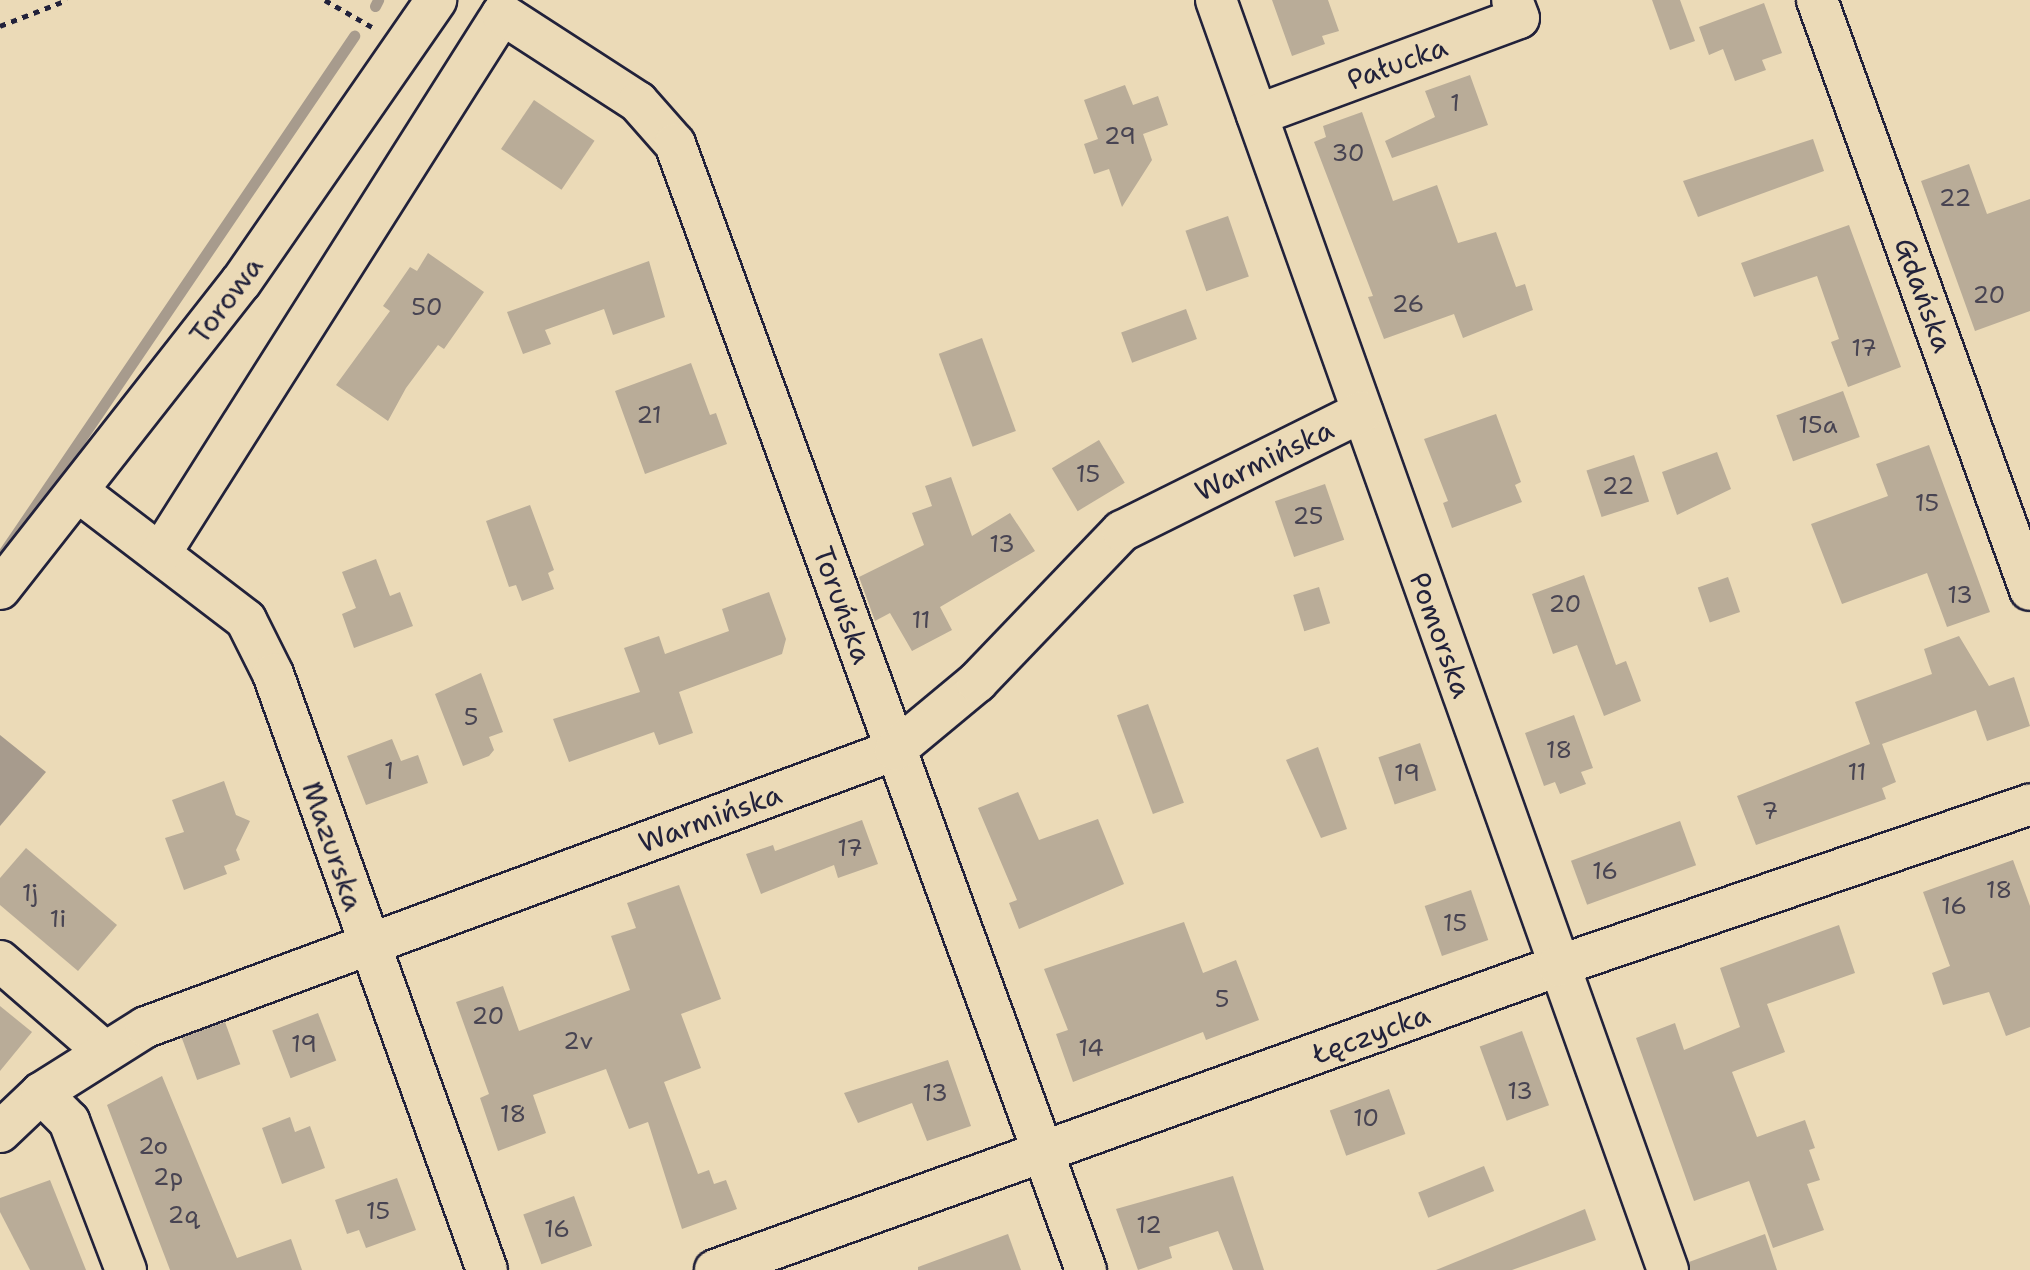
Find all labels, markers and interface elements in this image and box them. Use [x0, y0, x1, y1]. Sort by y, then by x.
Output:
street label: Pałucka [1342, 29, 1452, 97]
house number: 1 [1450, 90, 1460, 118]
house number: 29 [1104, 123, 1136, 151]
house number: 30 [1331, 140, 1365, 168]
house number: 22 [1939, 185, 1971, 213]
street label: Gdańska [1888, 233, 1960, 357]
street label: Torowa [182, 250, 270, 350]
house number: 20 [1973, 282, 2005, 310]
house number: 26 [1392, 291, 1424, 319]
house number: 50 [411, 294, 443, 322]
house number: 17 [1851, 335, 1877, 363]
house number: 21 [636, 402, 662, 430]
street label: Warmińska [1189, 412, 1339, 508]
house number: 15a [1798, 412, 1838, 440]
house number: 15 [1076, 461, 1100, 489]
house number: 22 [1602, 473, 1634, 501]
house number: 15 [1915, 490, 1939, 518]
house number: 25 [1292, 503, 1324, 531]
house number: 13 [989, 531, 1015, 559]
street label: Toruńska [806, 542, 880, 668]
street label: Pomorska [1403, 568, 1479, 702]
house number: 13 [1947, 582, 1973, 610]
house number: 20 [1549, 591, 1581, 619]
house number: 11 [911, 607, 931, 635]
house number: 5 [464, 704, 478, 732]
house number: 18 [1546, 737, 1572, 765]
house number: 1 [384, 758, 394, 786]
house number: 11 [1847, 759, 1867, 787]
house number: 19 [1394, 760, 1420, 788]
street label: Mazurska [295, 777, 371, 915]
street label: Warmińska [634, 777, 786, 859]
house number: 7 [1762, 798, 1778, 826]
house number: 17 [837, 835, 863, 863]
house number: 16 [1592, 858, 1618, 886]
house number: 18 [1986, 877, 2012, 905]
house number: 1j [22, 880, 38, 908]
house number: 16 [1941, 893, 1967, 921]
house number: 1i [50, 906, 66, 934]
house number: 15 [1443, 910, 1467, 938]
house number: 5 [1215, 986, 1229, 1014]
street label: Łęczycka [1308, 997, 1434, 1071]
house number: 20 [472, 1003, 504, 1031]
house number: 2v [563, 1028, 593, 1056]
house number: 19 [291, 1031, 317, 1059]
house number: 14 [1078, 1035, 1104, 1063]
house number: 13 [1507, 1078, 1533, 1106]
house number: 13 [922, 1080, 948, 1108]
house number: 18 [500, 1101, 526, 1129]
house number: 10 [1353, 1105, 1379, 1133]
house number: 2o [138, 1133, 168, 1161]
house number: 2p [153, 1164, 183, 1192]
house number: 15 [366, 1198, 390, 1226]
house number: 2q [168, 1202, 198, 1230]
house number: 12 [1136, 1212, 1162, 1240]
house number: 16 [544, 1216, 570, 1244]

